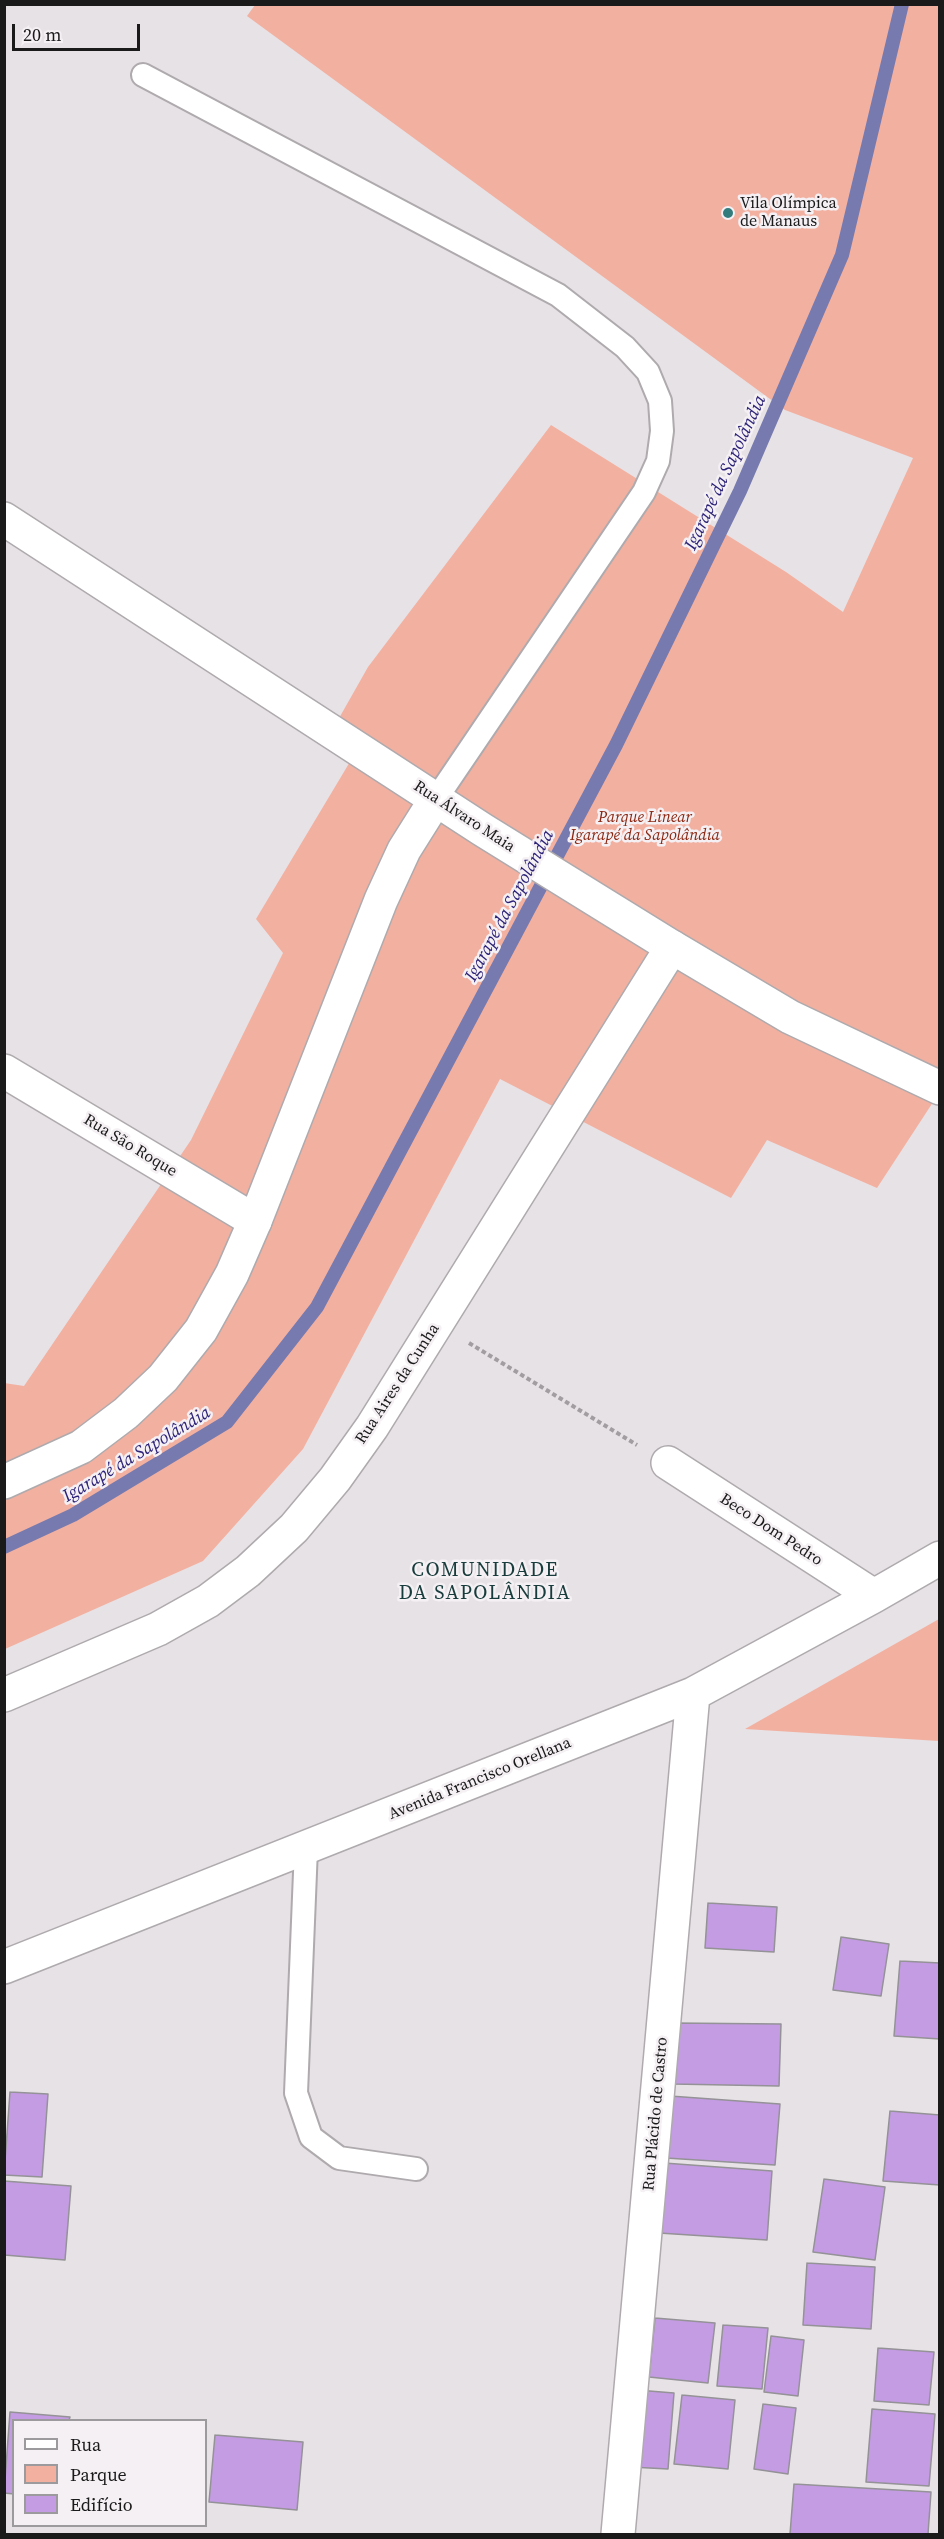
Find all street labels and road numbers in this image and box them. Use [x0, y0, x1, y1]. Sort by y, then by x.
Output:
street label: Rua Álvaro Maia [410, 777, 518, 857]
street label: Rua São Roque [80, 1111, 180, 1181]
street label: Rua Aires da Cunha [352, 1320, 444, 1448]
street label: Beco Dom Pedro [716, 1490, 826, 1570]
street label: Avenida Francisco Orellana [386, 1734, 574, 1824]
street label: Rua Plácido de Castro [640, 2036, 672, 2192]

